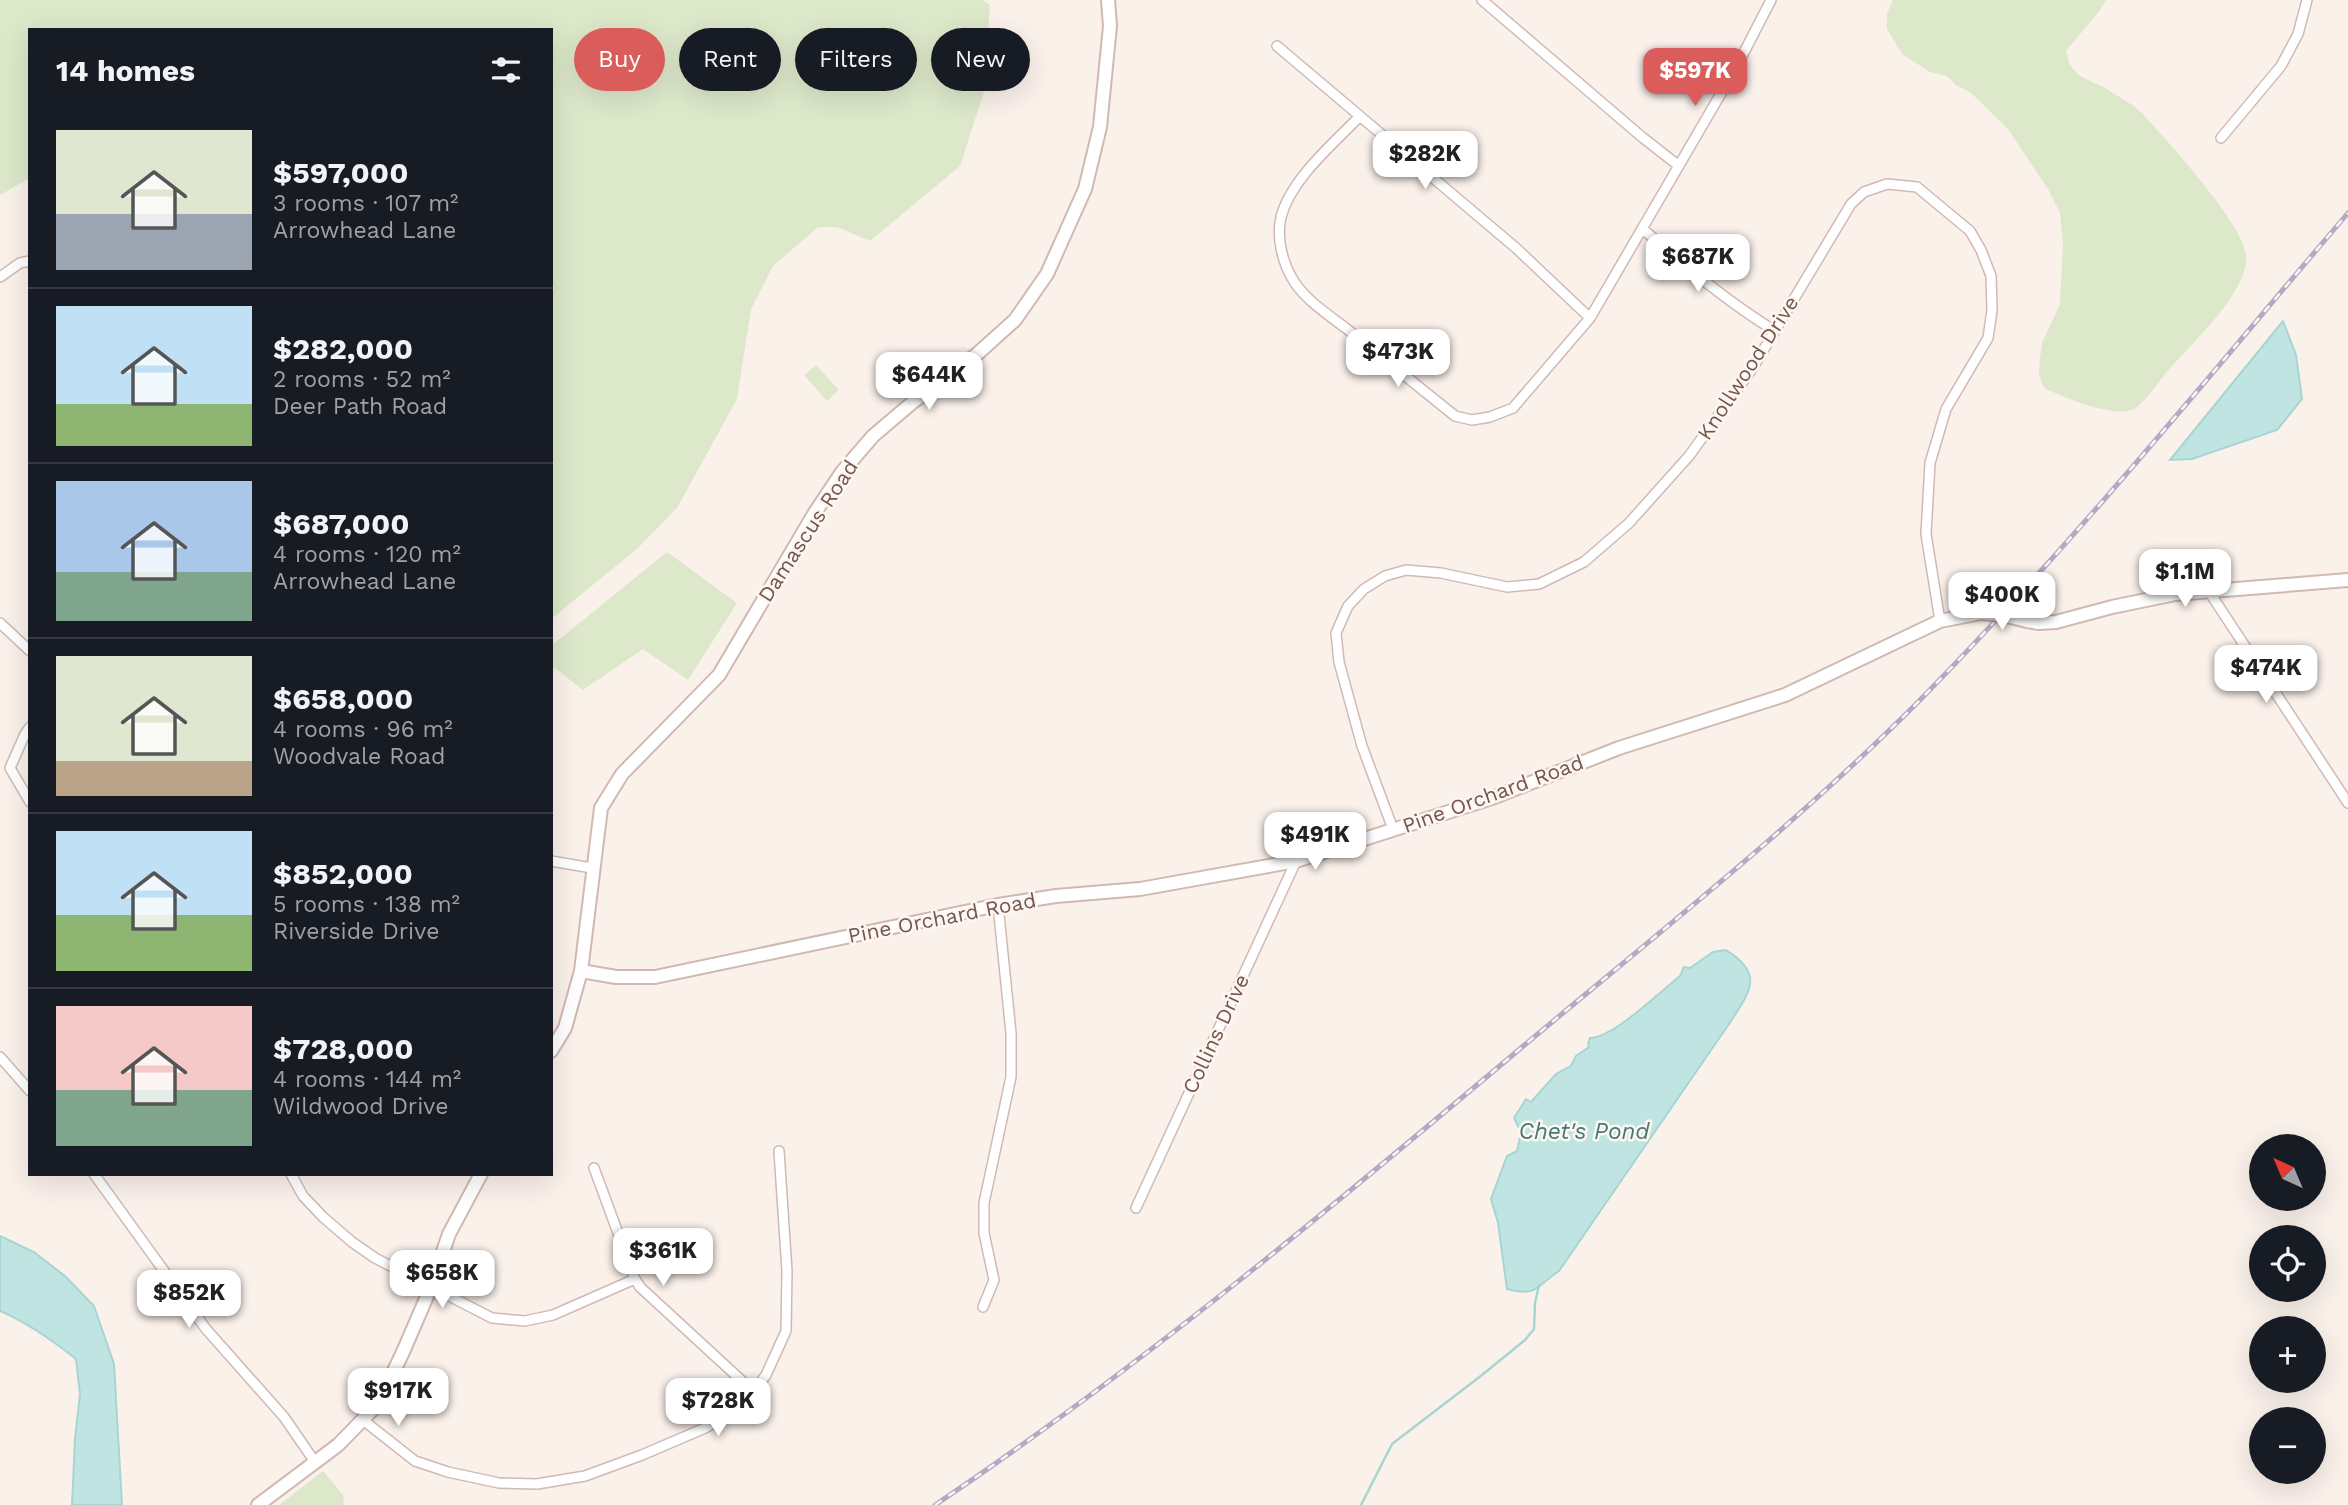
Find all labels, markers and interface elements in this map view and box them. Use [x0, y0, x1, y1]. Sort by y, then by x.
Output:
chip: Buy [574, 28, 665, 91]
chip: Rent [679, 28, 781, 91]
chip: Filters [795, 28, 917, 91]
chip: New [931, 28, 1030, 91]
pin: $597K [1646, 48, 1744, 108]
icon: filters [487, 51, 525, 89]
text: 14 homes [56, 53, 195, 88]
text: $597K [1659, 57, 1731, 84]
pin: $282K [1376, 132, 1474, 191]
text: $282K [1389, 140, 1461, 167]
text: $597,000 [273, 155, 408, 190]
icon: home [112, 158, 196, 242]
text: 3 rooms · 107 m² [273, 190, 459, 217]
text: Arrowhead Lane [273, 217, 456, 244]
pin: $687K [1649, 234, 1747, 294]
text: $687K [1662, 243, 1734, 270]
street label: Knollwood Drive [1692, 291, 1804, 445]
pin: $473K [1349, 330, 1447, 389]
text: $282,000 [273, 331, 413, 366]
icon: home [112, 334, 196, 418]
text: $473K [1362, 338, 1434, 365]
pin: $644K [880, 352, 978, 412]
text: $644K [892, 361, 966, 388]
text: 2 rooms · 52 m² [273, 366, 451, 393]
text: Deer Path Road [273, 393, 447, 420]
street label: Damascus Road [752, 455, 863, 606]
text: $687,000 [273, 506, 410, 541]
icon: home [112, 509, 196, 593]
text: 4 rooms · 120 m² [273, 541, 461, 568]
pin: $1.1M [2136, 550, 2234, 609]
text: $1.1M [2155, 558, 2215, 585]
text: Arrowhead Lane [273, 568, 456, 595]
pin: $400K [1953, 572, 2051, 632]
text: $400K [1964, 581, 2040, 608]
pin: $474K [2217, 646, 2315, 705]
text: $474K [2230, 654, 2302, 681]
text: $658,000 [273, 681, 413, 716]
icon: home [112, 684, 196, 768]
text: 4 rooms · 96 m² [273, 716, 453, 743]
text: Woodvale Road [273, 743, 445, 770]
street label: Pine Orchard Road [1399, 749, 1587, 838]
pin: $491K [1266, 812, 1364, 872]
text: $491K [1280, 821, 1350, 848]
text: $852,000 [273, 856, 413, 891]
icon: home [112, 859, 196, 943]
street label: Pine Orchard Road [846, 887, 1038, 948]
text: 5 rooms · 138 m² [273, 891, 460, 918]
text: Riverside Drive [273, 918, 439, 945]
street label: Collins Drive [1177, 970, 1254, 1097]
text: $728,000 [273, 1031, 414, 1066]
icon: home [112, 1034, 196, 1118]
text: 4 rooms · 144 m² [273, 1066, 461, 1093]
text: Wildwood Drive [273, 1093, 449, 1120]
water label: Chet's Pond [1519, 1118, 1650, 1145]
north arrow [2249, 1134, 2326, 1211]
map controls [2249, 1134, 2326, 1484]
button: locate [2249, 1225, 2326, 1302]
pin: $361K [614, 1228, 712, 1288]
text: $361K [629, 1237, 697, 1264]
pin: $658K [393, 1250, 491, 1310]
text: $658K [406, 1259, 478, 1286]
pin: $852K [140, 1270, 238, 1330]
text: $852K [153, 1279, 225, 1306]
button: + [2249, 1316, 2326, 1393]
pin: $917K [349, 1368, 447, 1428]
text: $917K [364, 1377, 432, 1404]
pin: $728K [669, 1378, 767, 1438]
text: $728K [682, 1387, 754, 1414]
button: − [2249, 1407, 2326, 1484]

